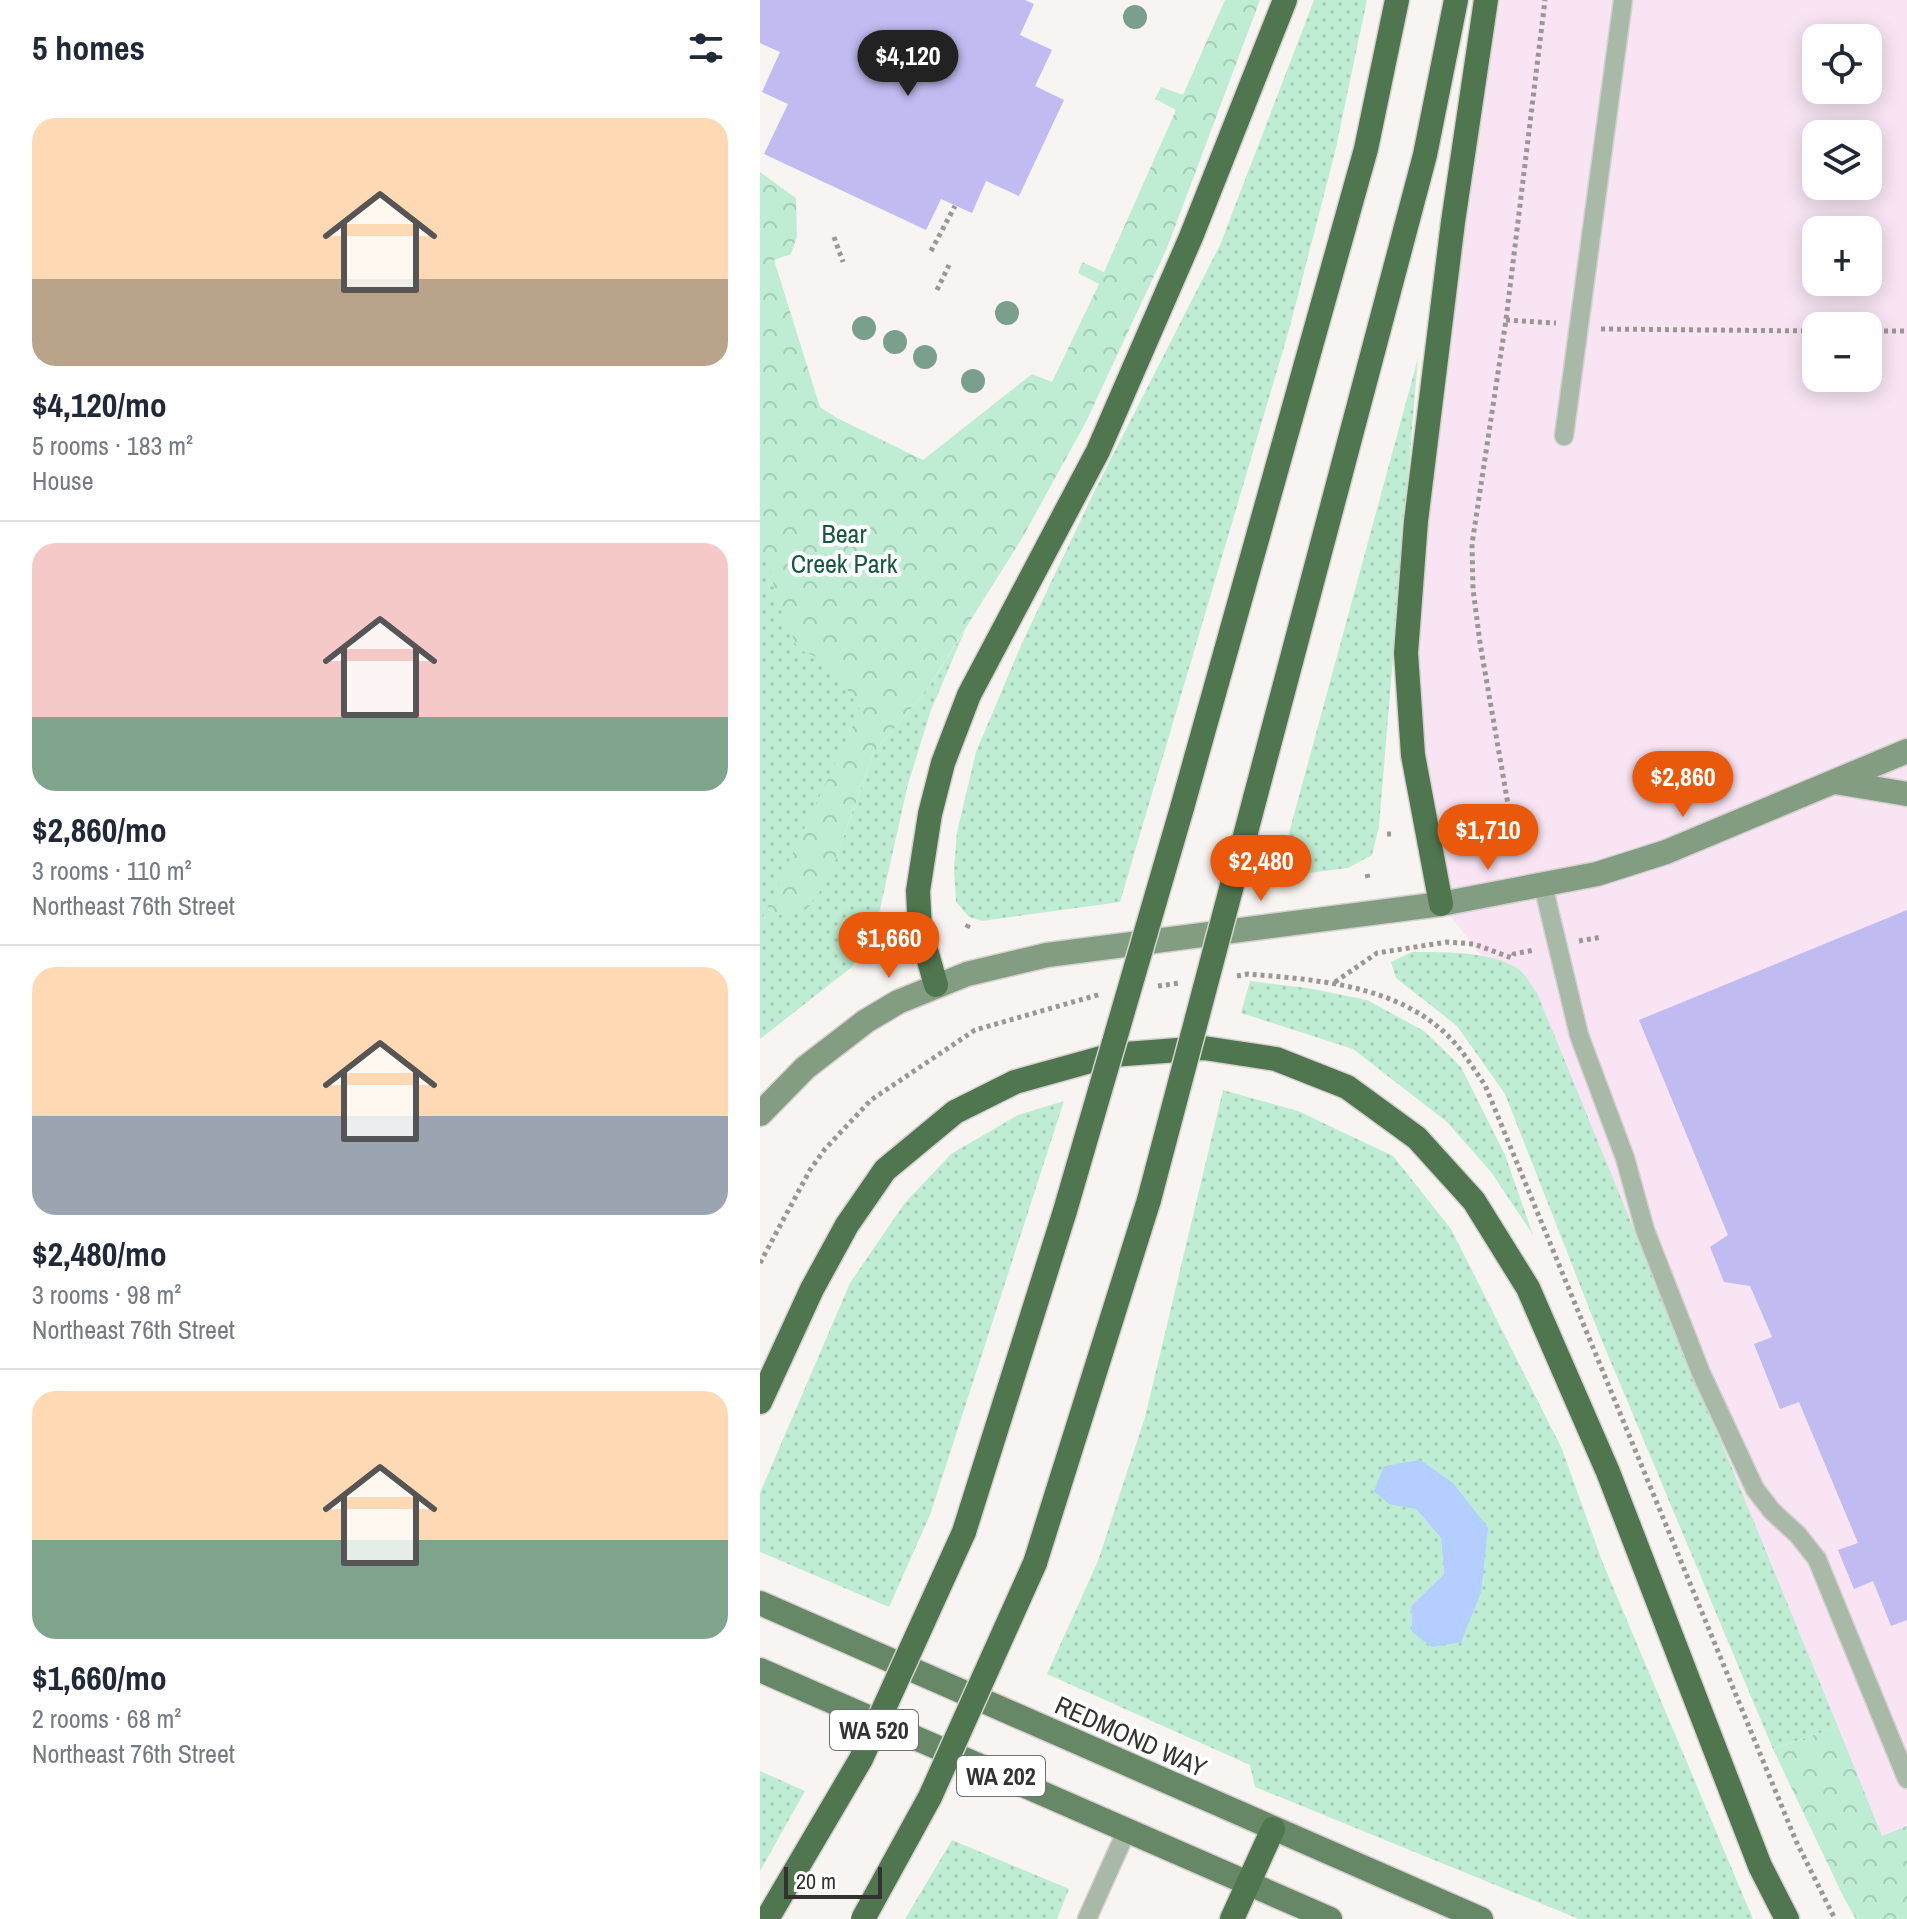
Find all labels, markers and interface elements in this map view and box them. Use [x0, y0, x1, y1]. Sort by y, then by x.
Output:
map controls [1802, 24, 1882, 392]
button: locate [1802, 24, 1882, 104]
text: 5 homes [32, 25, 145, 71]
icon: filters [684, 26, 728, 70]
pin: $4,120 [843, 30, 973, 98]
text: $4,120 [875, 38, 941, 73]
button: layers [1802, 120, 1882, 200]
icon: home [308, 170, 452, 314]
button: + [1802, 216, 1882, 296]
button: − [1802, 312, 1882, 392]
text: $4,120/mo [32, 382, 167, 428]
text: 5 rooms · 183 m² [32, 428, 193, 463]
text: House [32, 463, 94, 498]
park label: Bear Creek Park [791, 516, 898, 581]
icon: home [308, 595, 452, 739]
pin: $2,860 [1618, 751, 1748, 819]
text: $2,860 [1650, 759, 1716, 794]
pin: $1,710 [1423, 804, 1553, 872]
text: $2,860/mo [32, 807, 167, 853]
text: $1,710 [1455, 812, 1521, 847]
pin: $2,480 [1196, 835, 1326, 903]
text: $2,480 [1228, 843, 1294, 878]
text: 3 rooms · 110 m² [32, 853, 192, 888]
text: Northeast 76th Street [32, 888, 235, 923]
pin: $1,660 [824, 912, 954, 980]
text: $1,660 [856, 920, 922, 955]
icon: home [308, 1019, 452, 1163]
text: $2,480/mo [32, 1231, 167, 1277]
text: 3 rooms · 98 m² [32, 1277, 181, 1312]
text: Northeast 76th Street [32, 1312, 235, 1347]
icon: home [308, 1443, 452, 1587]
text: $1,660/mo [32, 1655, 167, 1701]
street label: REDMOND WAY [1050, 1687, 1213, 1785]
text: 2 rooms · 68 m² [32, 1701, 181, 1736]
road number: WA 520 [830, 1710, 918, 1750]
text: Northeast 76th Street [32, 1736, 235, 1771]
road number: WA 202 [957, 1756, 1045, 1796]
scale bar [784, 1863, 882, 1899]
text: 20 m [796, 1866, 836, 1896]

